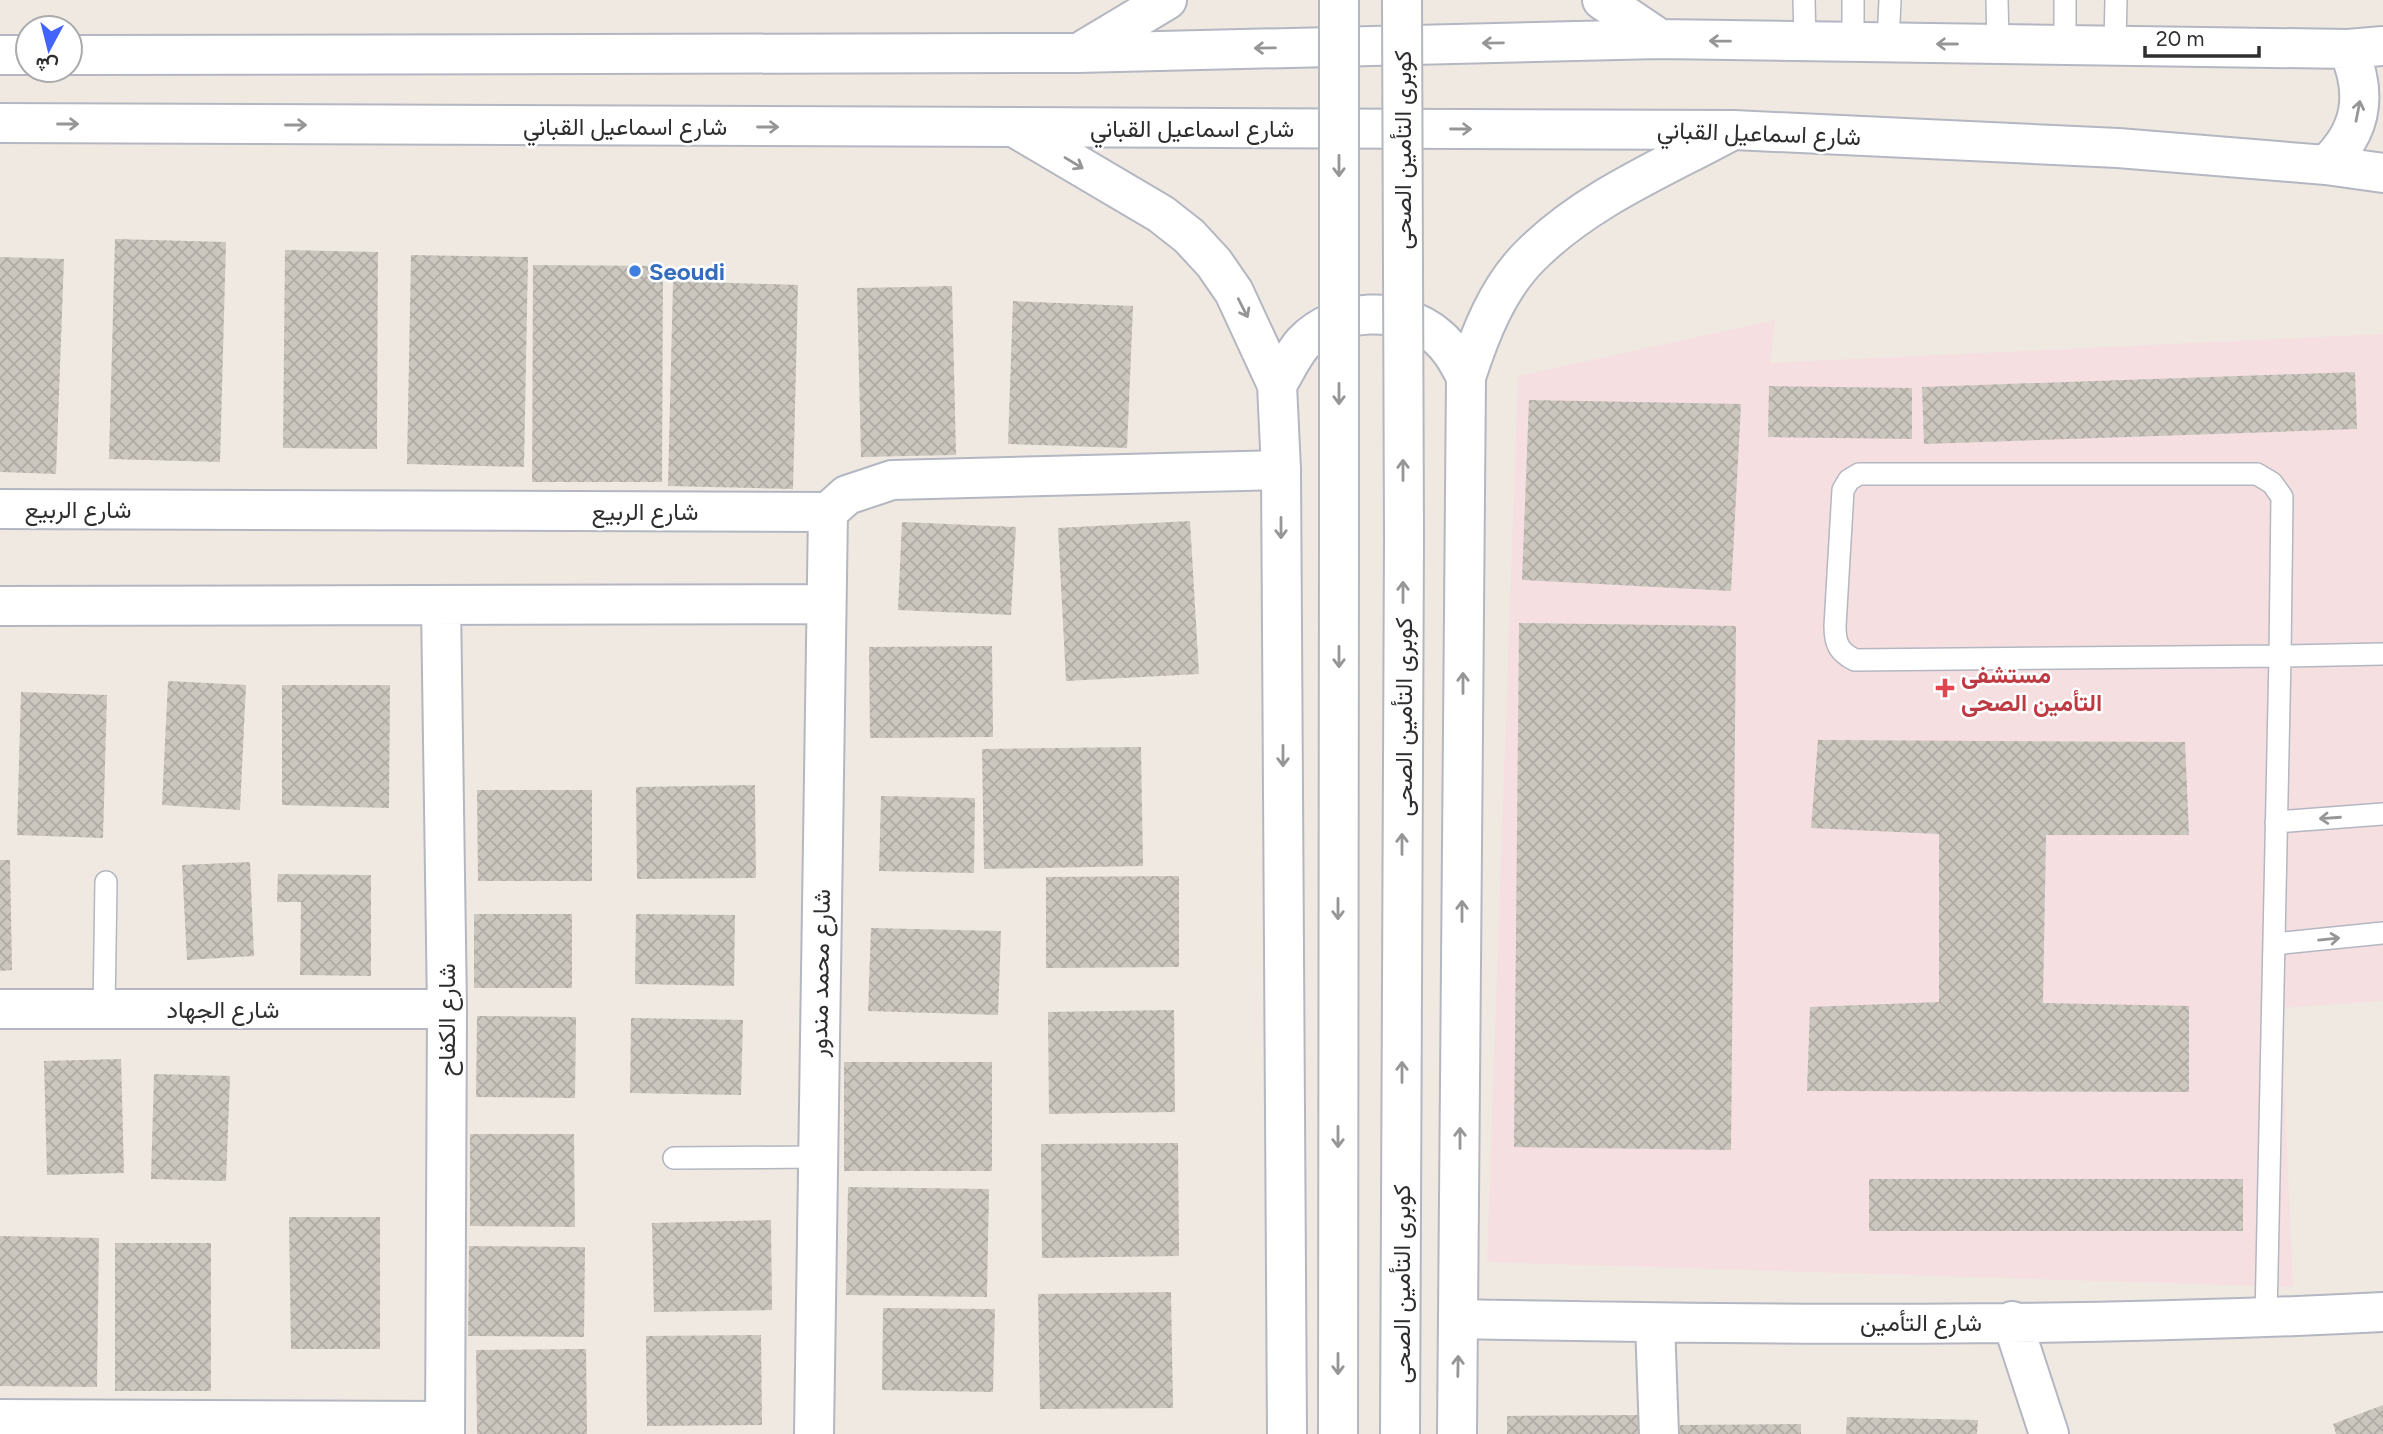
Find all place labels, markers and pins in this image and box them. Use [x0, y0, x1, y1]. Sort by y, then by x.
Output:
place label: Seoudi [649, 257, 725, 286]
marker: Seoudi [627, 263, 643, 279]
place label: مستشفى التأمين الصحى [1961, 660, 2102, 717]
marker: مستشفى التأمين الصحى [1935, 678, 1955, 698]

